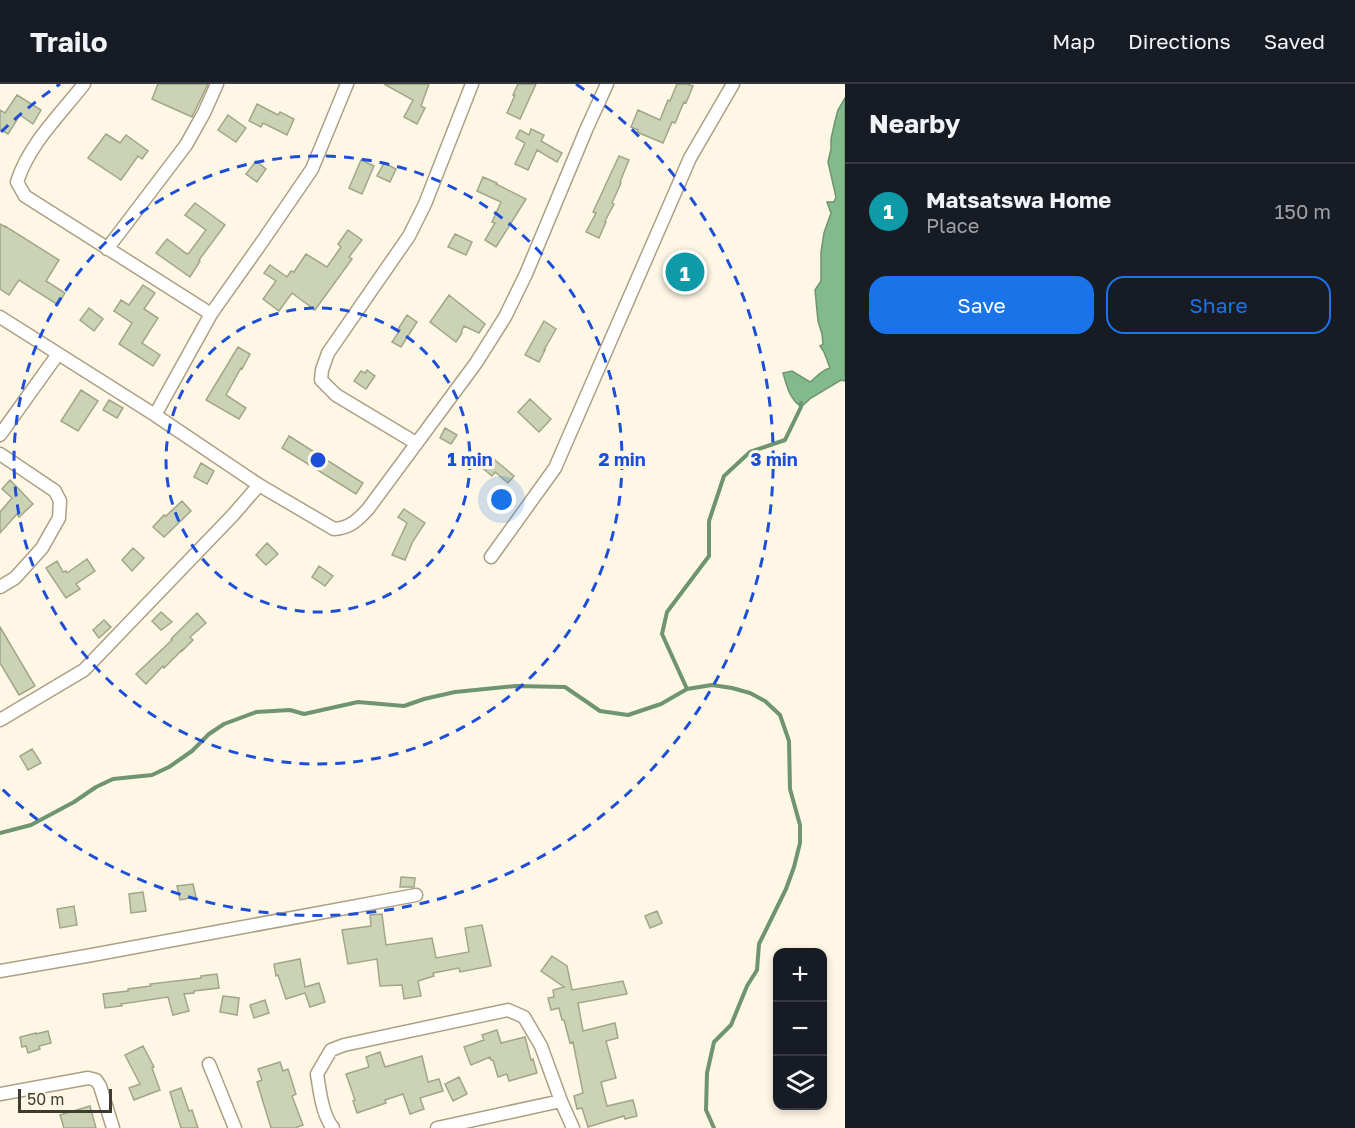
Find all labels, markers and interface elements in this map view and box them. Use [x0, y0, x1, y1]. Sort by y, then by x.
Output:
text: Trailo [30, 25, 108, 58]
text: Map [1052, 28, 1095, 54]
text: Directions [1128, 28, 1231, 54]
text: Saved [1264, 28, 1325, 54]
text: Nearby [869, 108, 960, 139]
text: Matsatswa Home [926, 186, 1111, 213]
text: 1 [883, 199, 894, 223]
text: 150 m [1275, 199, 1331, 223]
text: Place [926, 213, 979, 237]
pin: 1 [666, 250, 704, 294]
button: Save [869, 276, 1094, 334]
button: Share [1106, 276, 1331, 334]
text: 1 min [447, 448, 493, 470]
text: 2 min [598, 448, 646, 470]
text: 3 min [750, 448, 798, 470]
centre of rings [308, 450, 328, 470]
your location [487, 485, 516, 514]
map controls [773, 948, 827, 1110]
button: + [773, 948, 827, 1002]
button: − [773, 1002, 827, 1056]
button: layers [773, 1056, 827, 1110]
scale bar [18, 1086, 112, 1114]
text: 50 m [27, 1089, 64, 1109]

